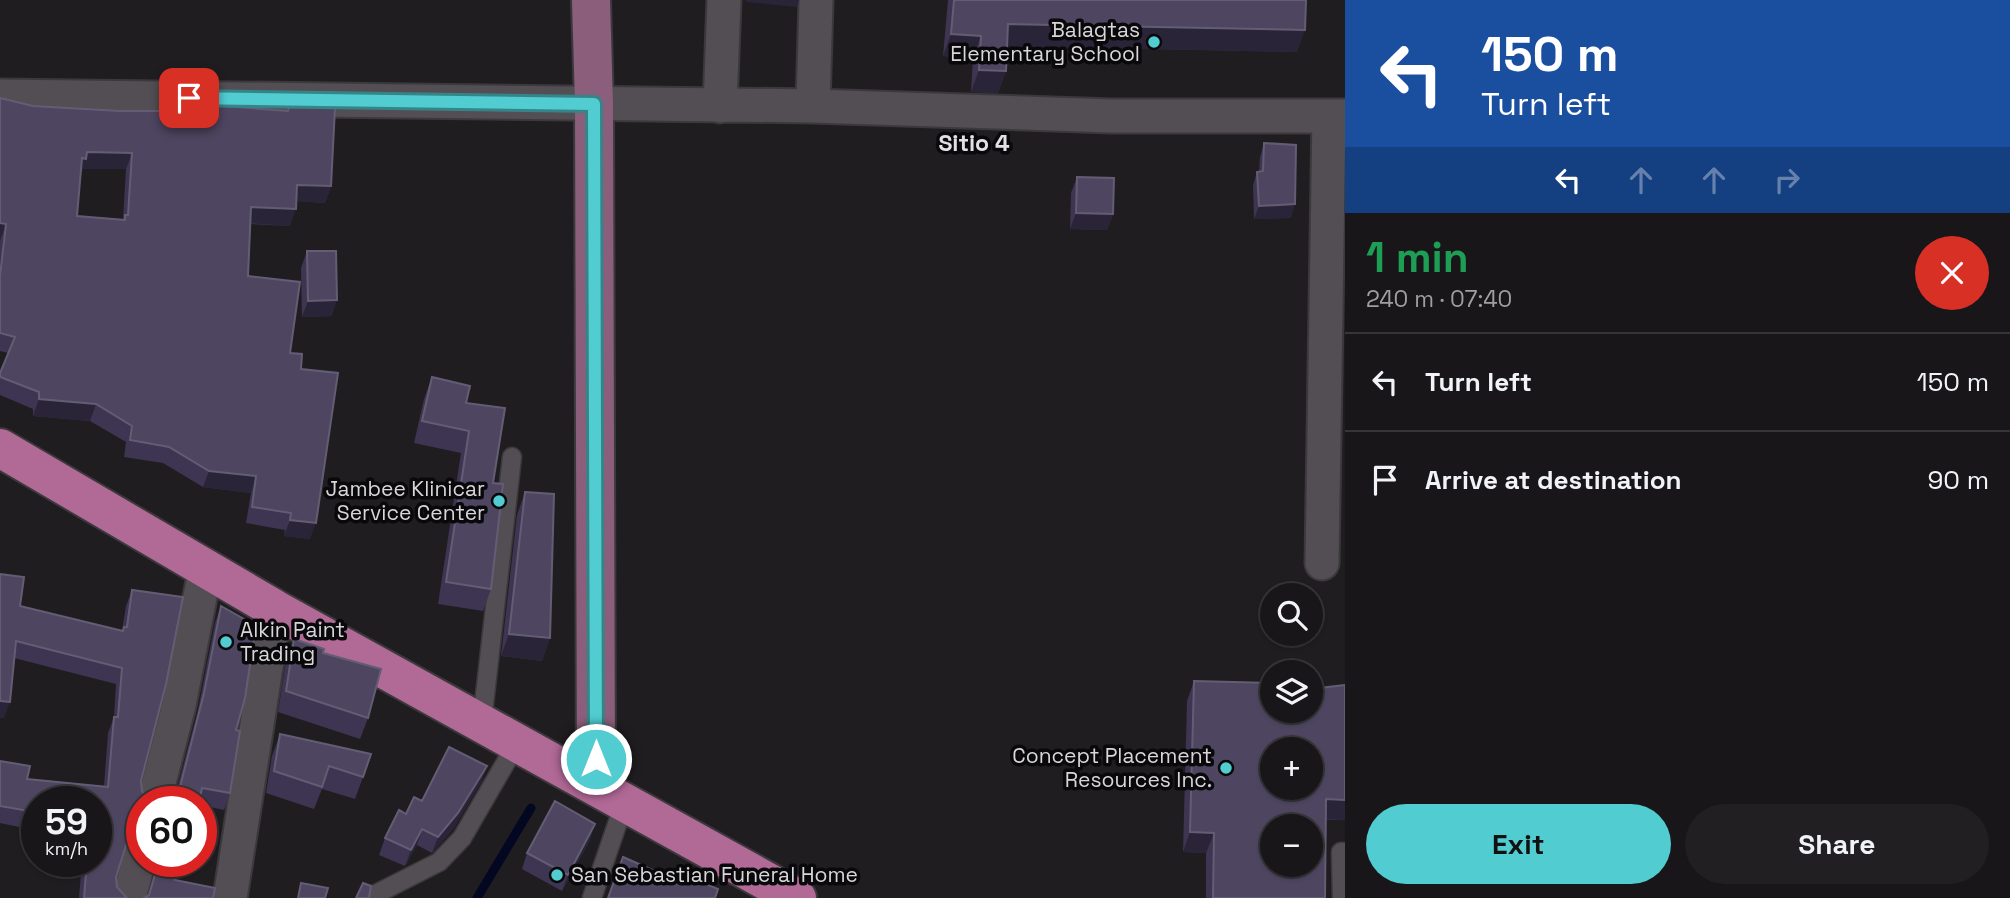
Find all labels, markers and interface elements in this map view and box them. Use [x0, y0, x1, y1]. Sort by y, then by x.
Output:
place label: Balagtas Elementary School [950, 16, 1140, 67]
text: 150 m [1481, 23, 1619, 85]
icon: left [1366, 28, 1457, 119]
marker: Balagtas Elementary School [1146, 34, 1162, 50]
pin [159, 68, 219, 128]
icon: arrive [170, 79, 208, 117]
text: Turn left [1481, 84, 1611, 124]
district label: Sitio 4 [938, 128, 1010, 158]
icon: left [1549, 161, 1587, 199]
icon: ahead [1622, 161, 1660, 199]
icon: ahead [1695, 161, 1733, 199]
icon: right [1768, 161, 1806, 199]
text: 1 min [1366, 231, 1469, 284]
button: close [1915, 236, 1989, 310]
text: 240 m · 07:40 [1366, 284, 1512, 314]
icon: left [1366, 363, 1404, 401]
text: Turn left [1425, 365, 1532, 399]
text: 150 m [1917, 365, 1989, 399]
icon: arrive [1366, 461, 1404, 499]
text: Arrive at destination [1425, 463, 1682, 497]
text: 90 m [1927, 463, 1989, 497]
place label: Jambee Klinicar Service Center [325, 475, 485, 526]
marker: Jambee Klinicar Service Center [491, 493, 507, 509]
map controls [1260, 583, 1323, 877]
button: search [1260, 583, 1323, 646]
place label: Alkin Paint Trading [240, 616, 345, 667]
marker: Alkin Paint Trading [218, 634, 234, 650]
button: layers [1260, 660, 1323, 723]
position arrow [559, 722, 633, 796]
button: + [1260, 737, 1323, 800]
place label: Concept Placement Resources Inc. [1012, 742, 1212, 793]
marker: Concept Placement Resources Inc. [1218, 760, 1234, 776]
speed limit sign: 60 [126, 786, 217, 877]
text: 59 [45, 800, 88, 844]
button: Exit [1366, 804, 1671, 884]
button: Share [1685, 804, 1989, 884]
button: − [1260, 814, 1323, 877]
text: km/h [45, 837, 88, 860]
place label: San Sebastian Funeral Home [571, 861, 858, 888]
marker: San Sebastian Funeral Home [549, 867, 565, 883]

